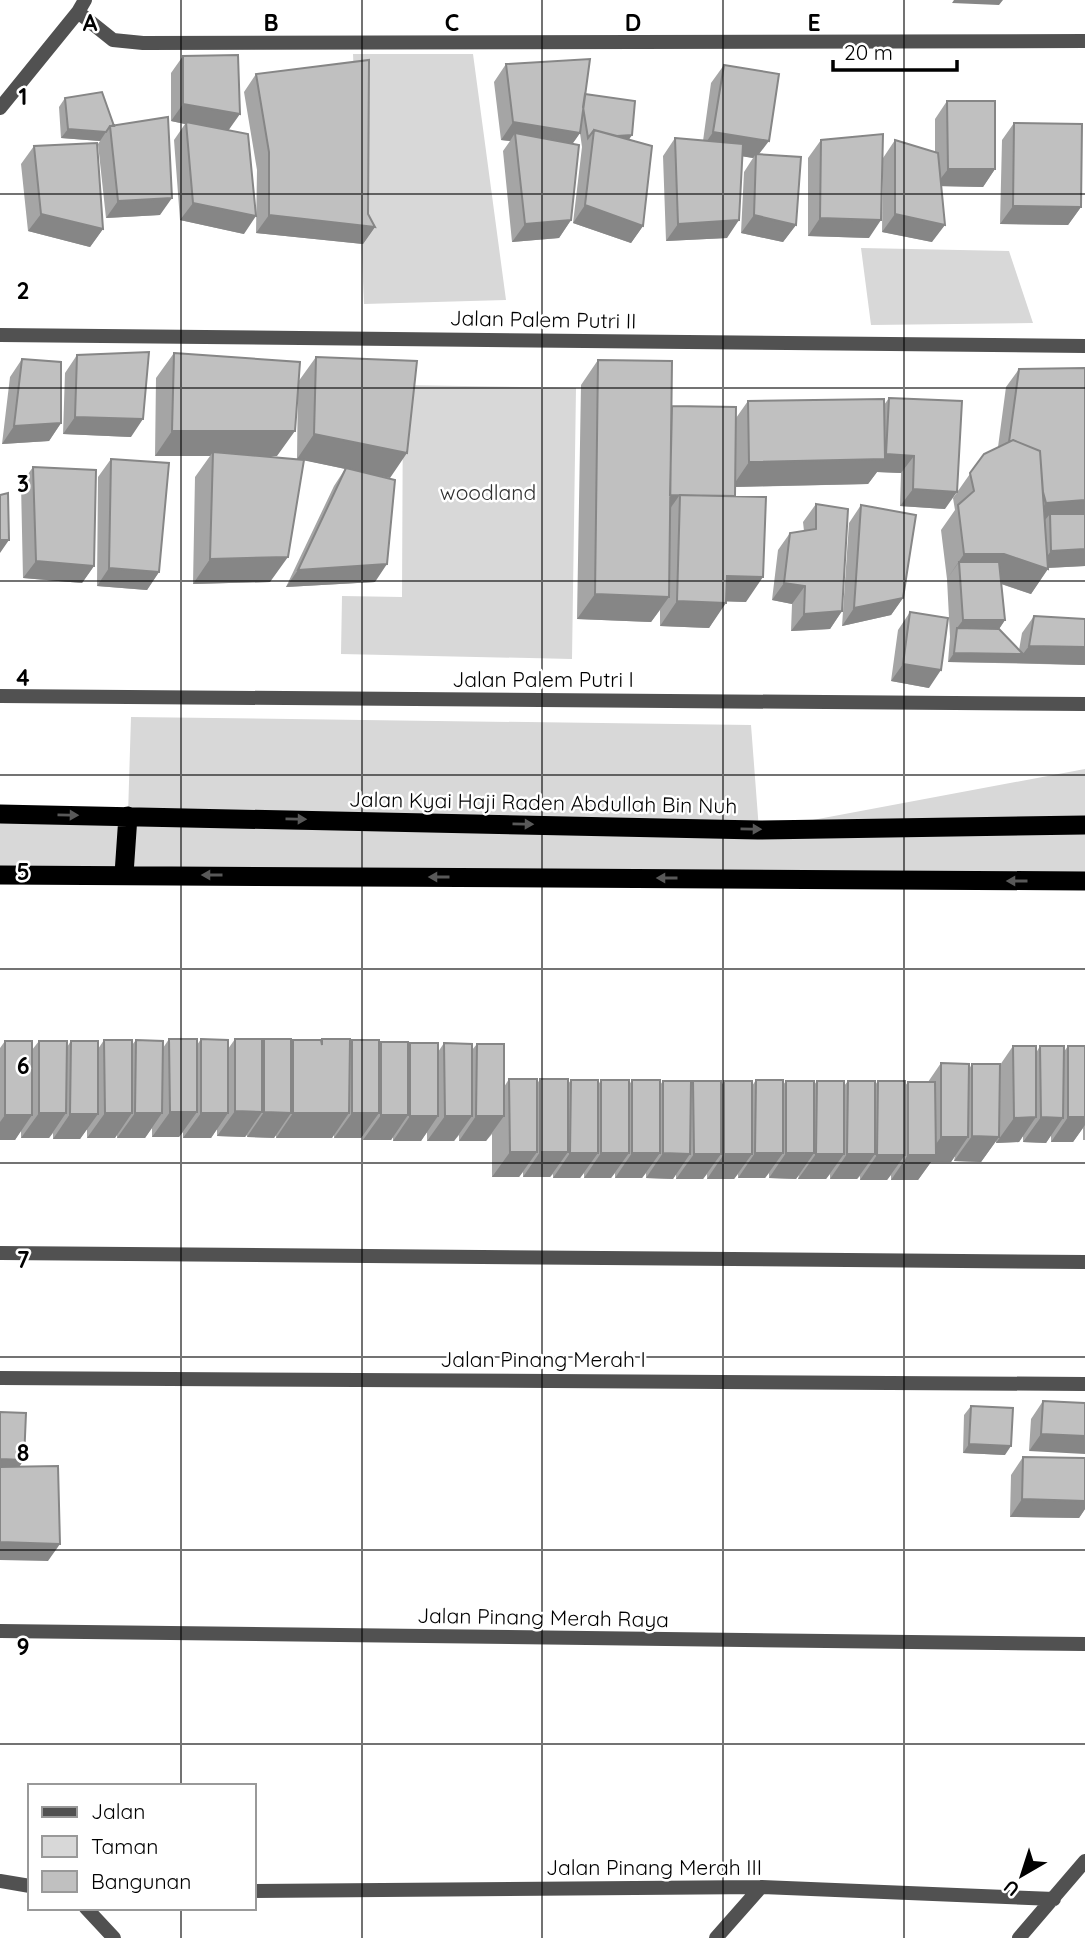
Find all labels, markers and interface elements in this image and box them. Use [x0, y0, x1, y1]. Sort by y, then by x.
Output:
text: A [83, 8, 98, 37]
text: B [263, 8, 279, 37]
text: C [445, 8, 459, 37]
text: D [625, 8, 641, 37]
text: E [807, 8, 821, 37]
scale bar [833, 28, 957, 72]
text: 20 m [844, 39, 893, 65]
text: 1 [19, 82, 27, 111]
text: 2 [16, 276, 30, 305]
street label: Jalan Palem Putri II [449, 304, 637, 334]
text: 3 [17, 469, 29, 498]
park label: woodland [440, 479, 536, 505]
text: 4 [16, 663, 30, 692]
street label: Jalan Palem Putri I [452, 666, 634, 692]
street label: Jalan Kyai Haji Raden Abdullah Bin Nuh [349, 786, 737, 818]
one-way arrow [57, 809, 79, 820]
one-way arrow [285, 814, 307, 825]
one-way arrow [512, 819, 534, 830]
one-way arrow [740, 824, 762, 835]
text: 5 [16, 857, 30, 886]
one-way arrow [201, 869, 223, 881]
one-way arrow [428, 871, 450, 882]
one-way arrow [656, 872, 678, 884]
one-way arrow [1006, 875, 1028, 887]
text: 6 [17, 1051, 29, 1080]
text: 7 [17, 1245, 30, 1274]
street label: Jalan Pinang Merah I [440, 1346, 646, 1372]
text: 8 [17, 1438, 29, 1467]
street label: Jalan Pinang Merah Raya [417, 1602, 669, 1632]
text: 9 [16, 1632, 30, 1661]
legend [28, 1784, 256, 1910]
text: Jalan [91, 1798, 145, 1824]
text: Taman [91, 1833, 158, 1859]
north arrow [987, 1840, 1057, 1910]
street label: Jalan Pinang Merah III [546, 1854, 762, 1880]
text: Bangunan [91, 1868, 191, 1894]
text: U [999, 1875, 1024, 1902]

